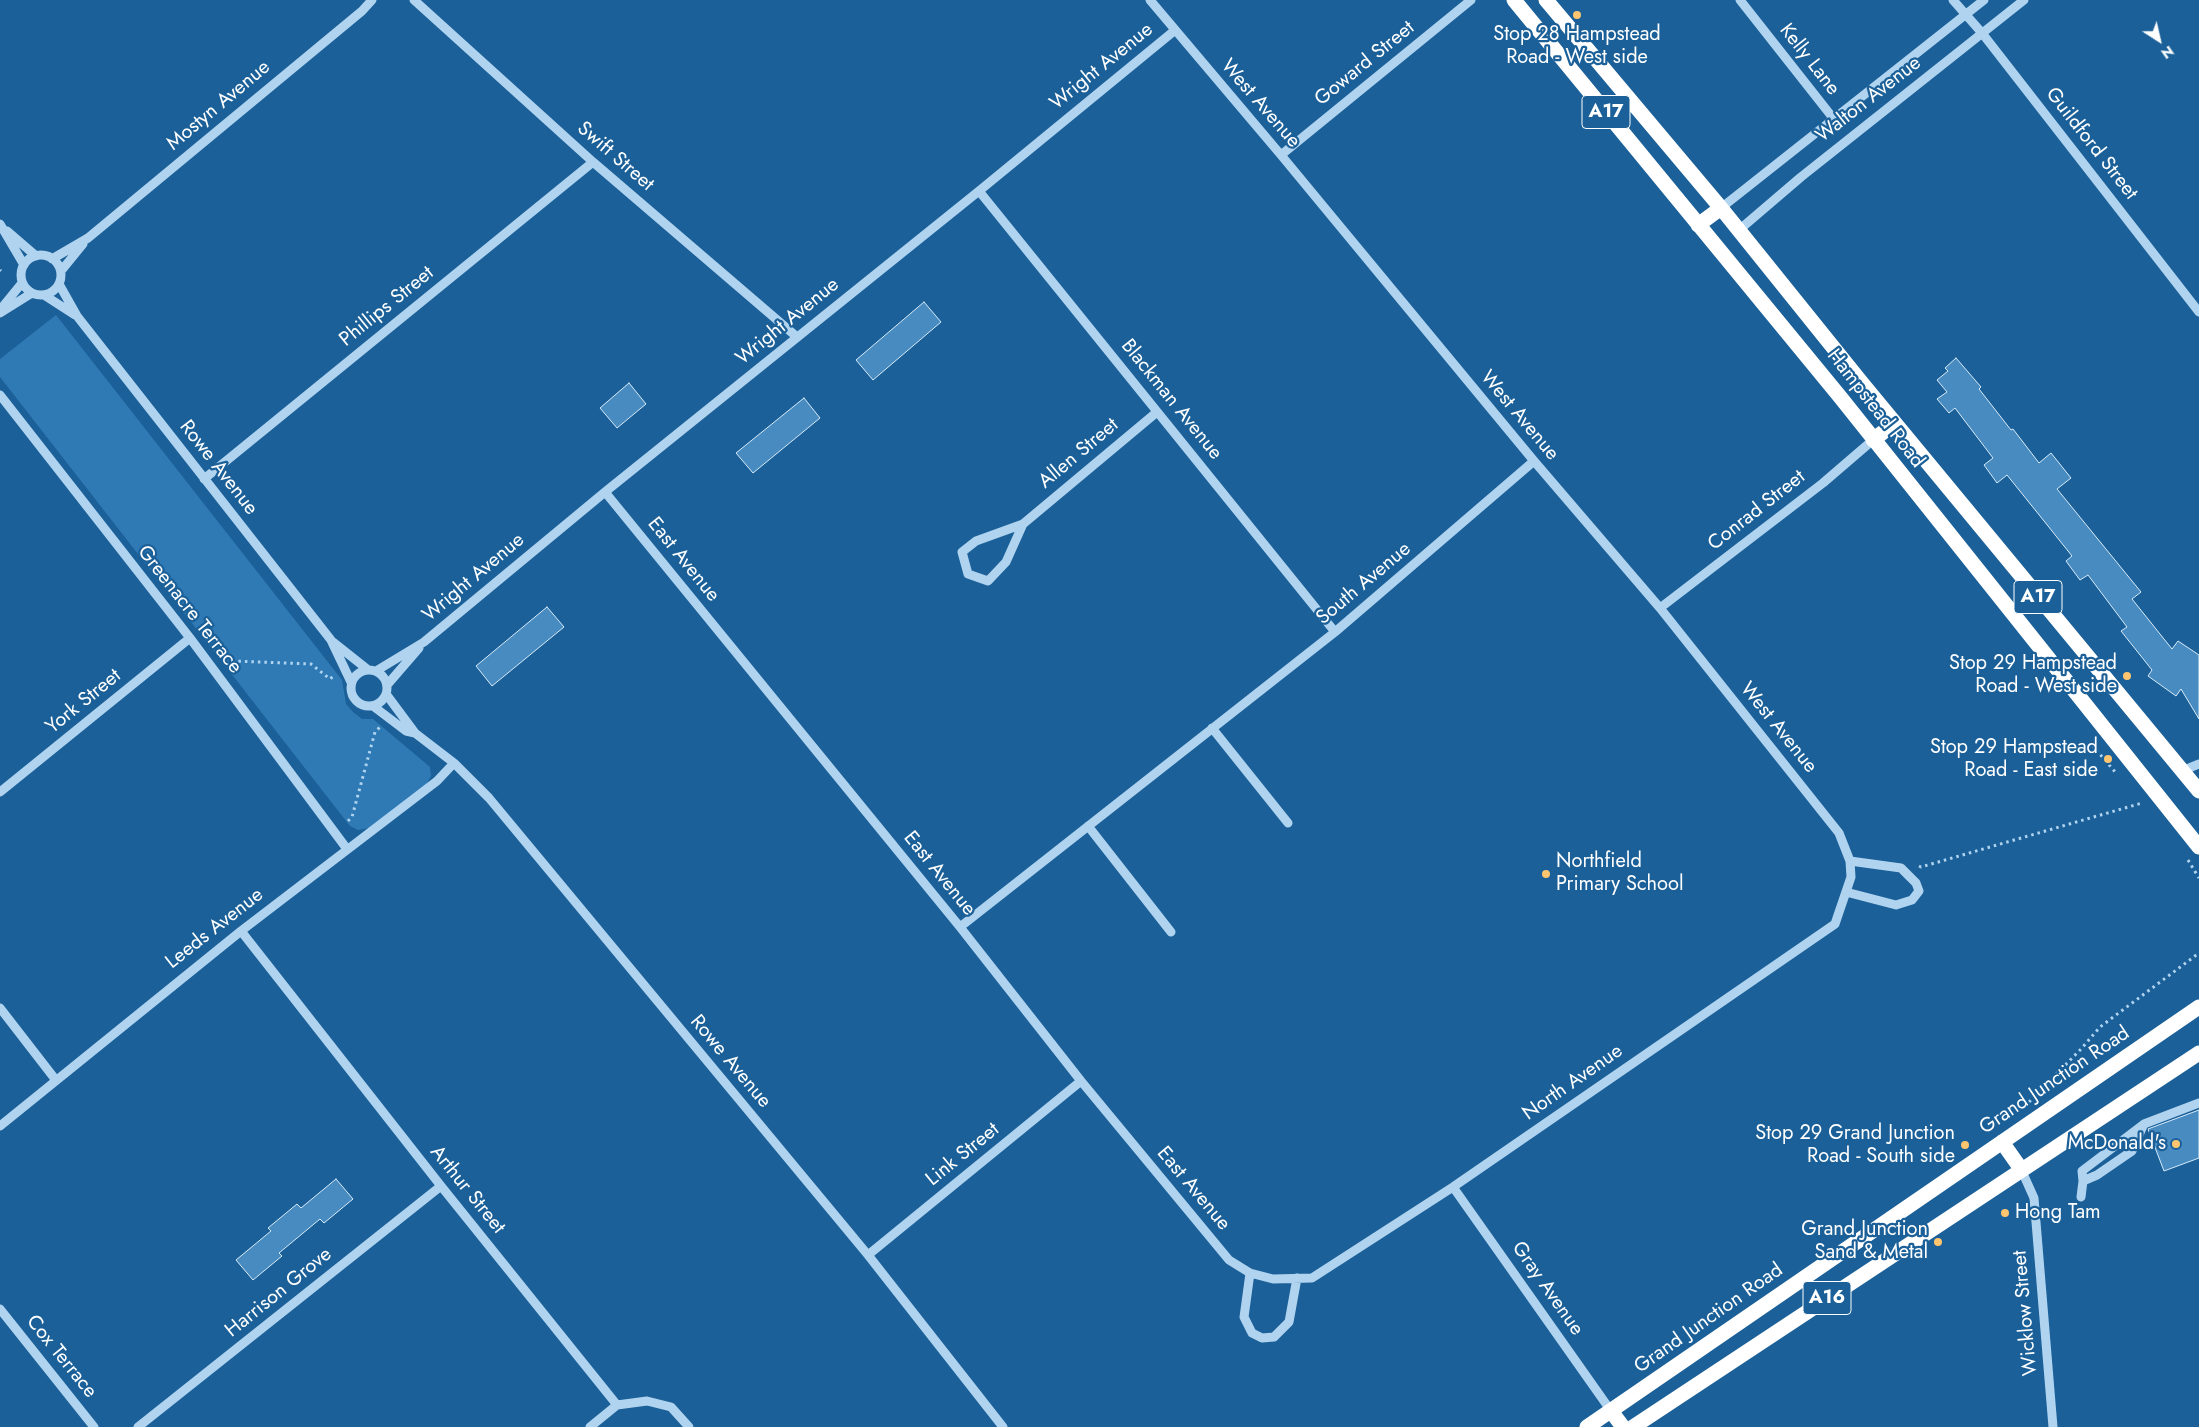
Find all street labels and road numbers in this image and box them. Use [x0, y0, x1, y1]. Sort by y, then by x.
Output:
street label: Goward Street [1310, 16, 1420, 112]
street label: Wright Avenue [1046, 18, 1158, 116]
street label: Kelly Lane [1774, 19, 1844, 101]
street label: Walton Avenue [1812, 52, 1926, 148]
street label: West Avenue [1215, 55, 1305, 153]
street label: Mostyn Avenue [162, 56, 276, 156]
street label: Guildford Street [2040, 83, 2142, 205]
road number: A17 [1582, 95, 1630, 128]
street label: Swift Street [572, 117, 658, 197]
street label: Phillips Street [335, 262, 439, 352]
street label: Wright Avenue [732, 273, 844, 371]
street label: Blackman Avenue [1115, 335, 1227, 465]
street label: Hampstead Road [1821, 345, 1929, 473]
street label: West Avenue [1475, 366, 1563, 466]
street label: Allen Street [1034, 414, 1124, 494]
street label: Rowe Avenue [174, 416, 262, 520]
street label: Conrad Street [1704, 466, 1810, 556]
street label: East Avenue [642, 513, 724, 607]
street label: Wright Avenue [418, 528, 530, 628]
street label: South Avenue [1312, 538, 1416, 630]
street label: Greenacre Terrace [132, 541, 246, 679]
road number: A17 [2014, 580, 2062, 614]
street label: York Street [42, 665, 126, 739]
street label: West Avenue [1734, 678, 1822, 778]
street label: East Avenue [898, 827, 980, 921]
street label: Leeds Avenue [161, 883, 269, 975]
street label: Rowe Avenue [684, 1011, 776, 1113]
street label: Grand Junction Road [1975, 1022, 2135, 1140]
street label: North Avenue [1518, 1040, 1628, 1126]
street label: Link Street [922, 1118, 1004, 1192]
street label: Arthur Street [424, 1141, 510, 1239]
street label: East Avenue [1151, 1142, 1235, 1236]
street label: Gray Avenue [1506, 1237, 1588, 1341]
street label: Harrison Grove [221, 1243, 337, 1343]
street label: Wicklow Street [2009, 1249, 2043, 1377]
street label: Grand Junction Road [1630, 1259, 1788, 1379]
road number: A16 [1803, 1282, 1851, 1315]
street label: Cox Terrace [20, 1311, 102, 1403]

